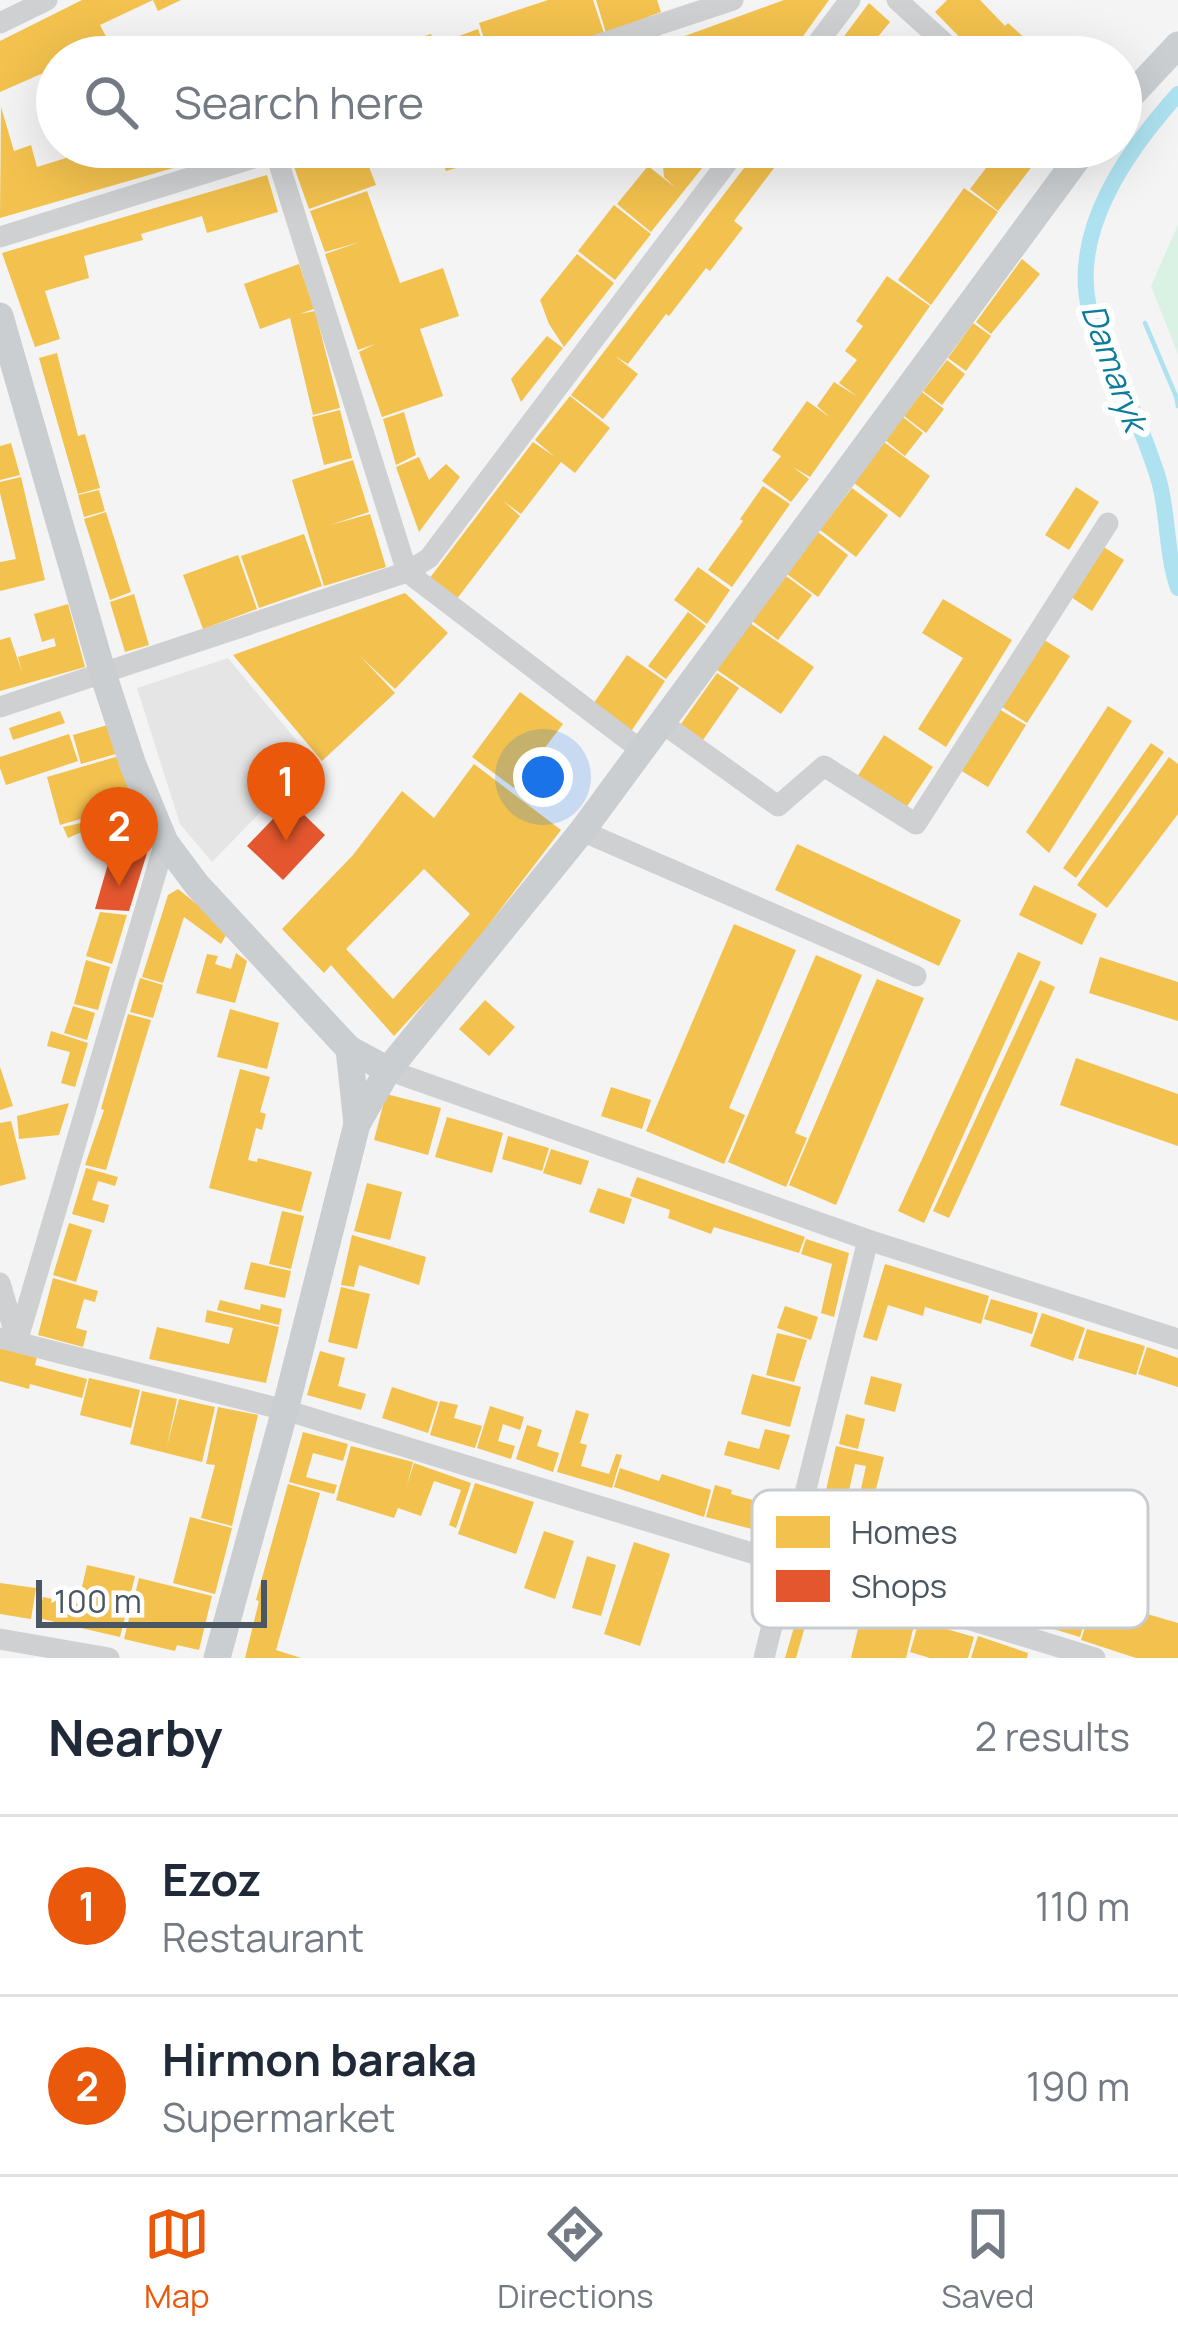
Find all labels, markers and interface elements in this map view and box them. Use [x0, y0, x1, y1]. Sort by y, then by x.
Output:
search box [36, 36, 1142, 168]
icon: search [78, 69, 144, 135]
text: Search here [174, 71, 424, 133]
water label: Damaryk [1071, 297, 1160, 441]
pin: 1 [247, 742, 325, 841]
your location [513, 747, 573, 807]
pin: 2 [80, 787, 158, 886]
legend [752, 1490, 1148, 1628]
text: Homes [851, 1509, 958, 1554]
text: Shops [851, 1563, 947, 1608]
scale bar [36, 1574, 267, 1627]
text: 100 m [54, 1578, 142, 1623]
text: Nearby [48, 1702, 223, 1771]
text: 2 results [975, 1709, 1130, 1763]
text: Ezoz [162, 1848, 261, 1910]
text: 1 [78, 1879, 96, 1933]
text: 110 m [1035, 1879, 1130, 1933]
text: Restaurant [162, 1910, 364, 1964]
text: Hirmon baraka [162, 2028, 477, 2090]
text: 2 [75, 2059, 99, 2113]
text: 190 m [1026, 2059, 1130, 2113]
text: Supermarket [162, 2090, 395, 2144]
tab: Map [144, 2201, 210, 2318]
tab: Directions [497, 2201, 654, 2318]
tab: Saved [941, 2201, 1034, 2318]

